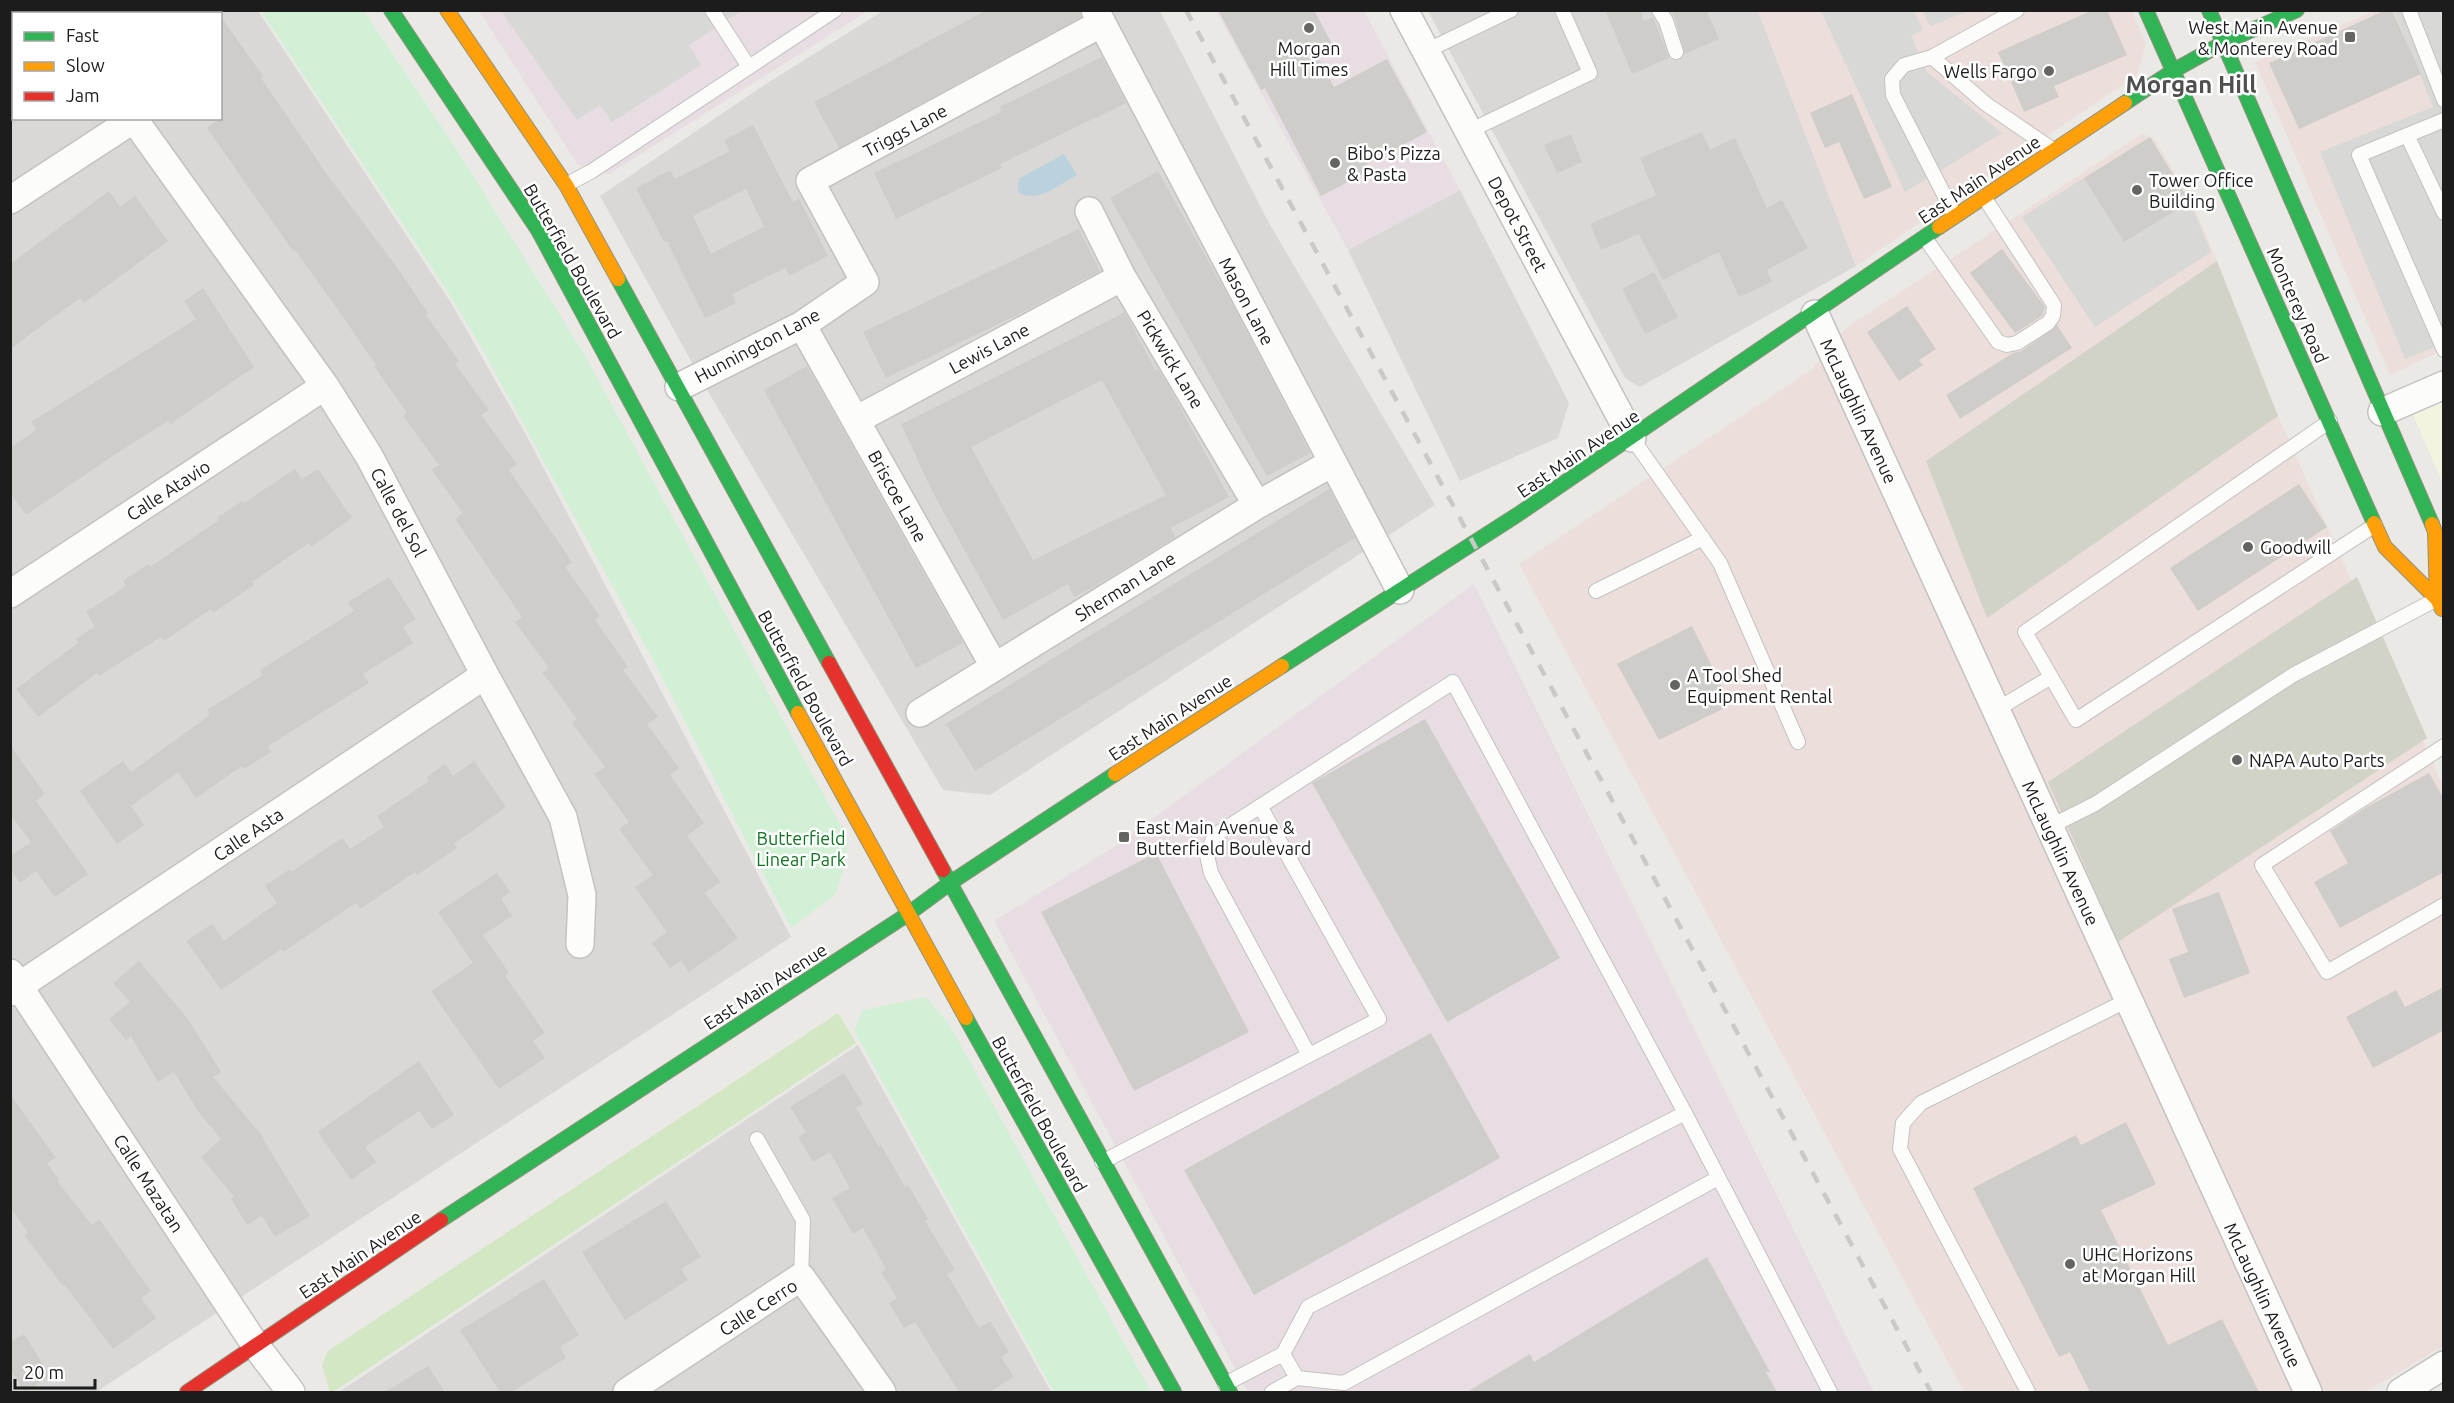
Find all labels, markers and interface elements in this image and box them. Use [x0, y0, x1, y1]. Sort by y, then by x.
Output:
legend [12, 12, 222, 120]
place label: West Main Avenue & Monterey Road [2188, 17, 2338, 58]
marker: Morgan Hill Times [1302, 21, 1316, 35]
text: Fast [66, 25, 99, 45]
marker: West Main Avenue & Monterey Road [2343, 30, 2357, 44]
place label: Morgan Hill Times [1270, 38, 1348, 79]
text: Slow [66, 55, 105, 75]
place label: Wells Fargo [1944, 61, 2037, 81]
marker: Wells Fargo [2042, 64, 2056, 78]
district label: Morgan Hill [2126, 71, 2257, 98]
text: Jam [66, 85, 100, 105]
street label: Triggs Lane [860, 100, 950, 160]
street label: East Main Avenue [1914, 131, 2044, 227]
place label: Bibo's Pizza & Pasta [1347, 143, 1441, 184]
marker: Bibo's Pizza & Pasta [1328, 156, 1342, 170]
place label: Tower Office Building [2149, 170, 2254, 211]
street label: Depot Street [1484, 173, 1552, 275]
street label: Butterfield Boulevard [520, 180, 626, 342]
marker: Tower Office Building [2130, 183, 2144, 197]
street label: Monterey Road [2264, 244, 2332, 366]
street label: Mason Lane [1216, 254, 1278, 348]
street label: Hunnington Lane [691, 304, 823, 386]
street label: Pickwick Lane [1134, 306, 1208, 412]
street label: Lewis Lane [945, 319, 1033, 377]
street label: McLaughlin Avenue [1817, 335, 1901, 487]
street label: East Main Avenue [1513, 405, 1643, 501]
street label: Briscoe Lane [865, 447, 931, 545]
street label: Calle Atavio [123, 456, 213, 524]
street label: Calle del Sol [367, 464, 431, 560]
place label: Goodwill [2260, 537, 2332, 557]
marker: Goodwill [2241, 540, 2255, 554]
street label: Sherman Lane [1071, 547, 1179, 625]
street label: Butterfield Boulevard [755, 606, 857, 770]
place label: A Tool Shed Equipment Rental [1687, 665, 1832, 706]
street label: East Main Avenue [1105, 670, 1235, 764]
marker: A Tool Shed Equipment Rental [1668, 678, 1682, 692]
place label: NAPA Auto Parts [2249, 750, 2385, 770]
marker: NAPA Auto Parts [2230, 753, 2244, 767]
street label: McLaughlin Avenue [2019, 777, 2103, 929]
street label: Calle Asta [209, 803, 287, 865]
place label: East Main Avenue & Butterfield Boulevard [1136, 817, 1311, 858]
park label: Butterfield Linear Park [756, 828, 846, 869]
marker: East Main Avenue & Butterfield Boulevard [1117, 830, 1131, 844]
street label: East Main Avenue [700, 939, 830, 1033]
street label: Butterfield Boulevard [989, 1032, 1091, 1196]
street label: Calle Mazatan [110, 1130, 188, 1236]
street label: East Main Avenue [295, 1206, 425, 1302]
street label: McLaughlin Avenue [2221, 1219, 2305, 1371]
place label: UHC Horizons at Morgan Hill [2082, 1244, 2196, 1285]
marker: UHC Horizons at Morgan Hill [2063, 1257, 2077, 1271]
street label: Calle Cerro [715, 1274, 801, 1340]
scale bar [15, 1352, 94, 1390]
text: 20 m [24, 1362, 64, 1382]

